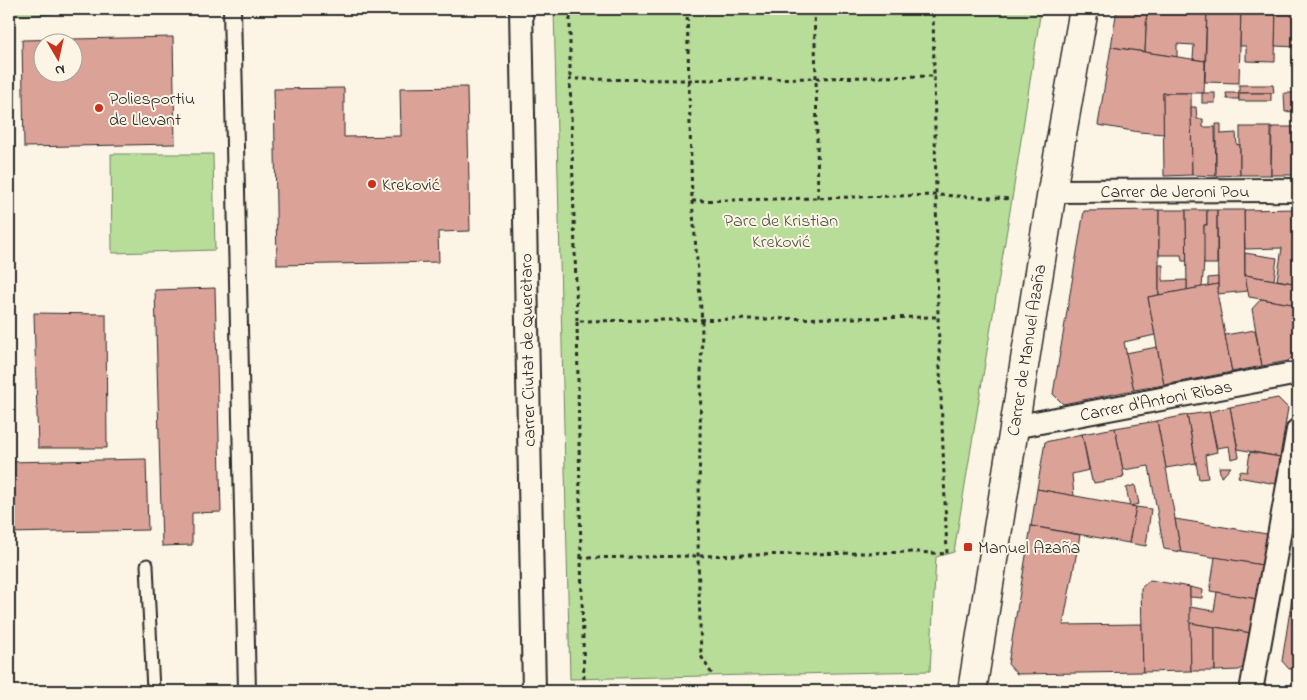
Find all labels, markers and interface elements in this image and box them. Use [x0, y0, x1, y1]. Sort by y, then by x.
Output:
north arrow [32, 32, 82, 82]
text: N [53, 58, 66, 80]
place label: Poliesportiu de Llevant [109, 87, 195, 134]
marker: Poliesportiu de Llevant [93, 102, 105, 114]
place label: Kreković [382, 173, 440, 199]
marker: Kreković [366, 178, 378, 190]
street label: Carrer de Jeroni Pou [1101, 180, 1249, 206]
park label: Parc de Kristian Kreković [724, 209, 838, 256]
street label: carrer Ciutat de Querètaro [514, 253, 544, 447]
street label: Carrer de Manuel Azaña [1002, 262, 1054, 438]
street label: Carrer d'Antoni Ribas [1078, 374, 1235, 429]
place label: Manuel Azaña [978, 536, 1080, 562]
marker: Manuel Azaña [962, 541, 974, 553]

